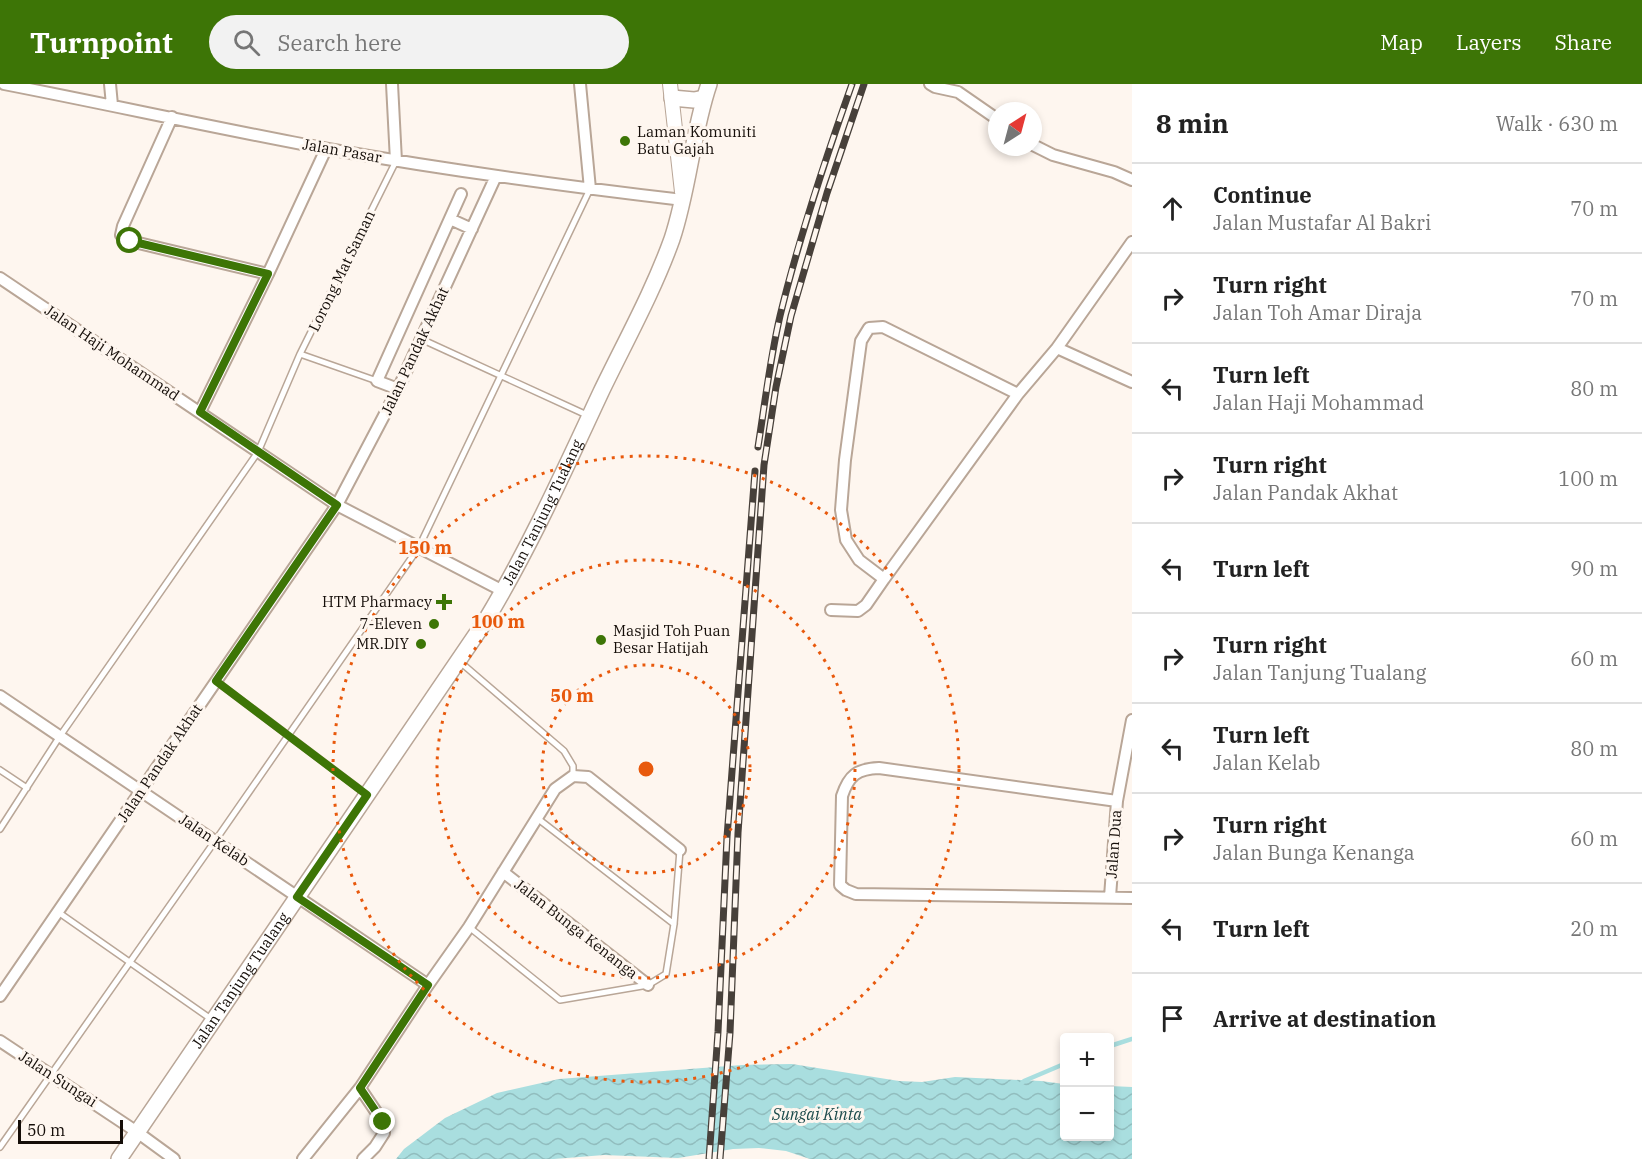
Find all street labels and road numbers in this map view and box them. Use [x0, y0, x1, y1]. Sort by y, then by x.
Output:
street label: Jalan Pasar [301, 134, 384, 167]
street label: Lorong Mat Saman [304, 207, 379, 335]
street label: Jalan Pandak Akhat [377, 284, 452, 418]
street label: Jalan Haji Mohammad [41, 300, 183, 405]
street label: Jalan Tanjung Tualang [498, 436, 587, 588]
street label: Jalan Pandak Akhat [113, 700, 206, 826]
street label: Jalan Kelab [176, 809, 253, 870]
street label: Jalan Dua [1102, 809, 1125, 879]
street label: Jalan Bunga Kenanga [511, 875, 642, 983]
street label: Jalan Tanjung Tualang [187, 909, 293, 1052]
street label: Jalan Sungai [16, 1046, 101, 1111]

